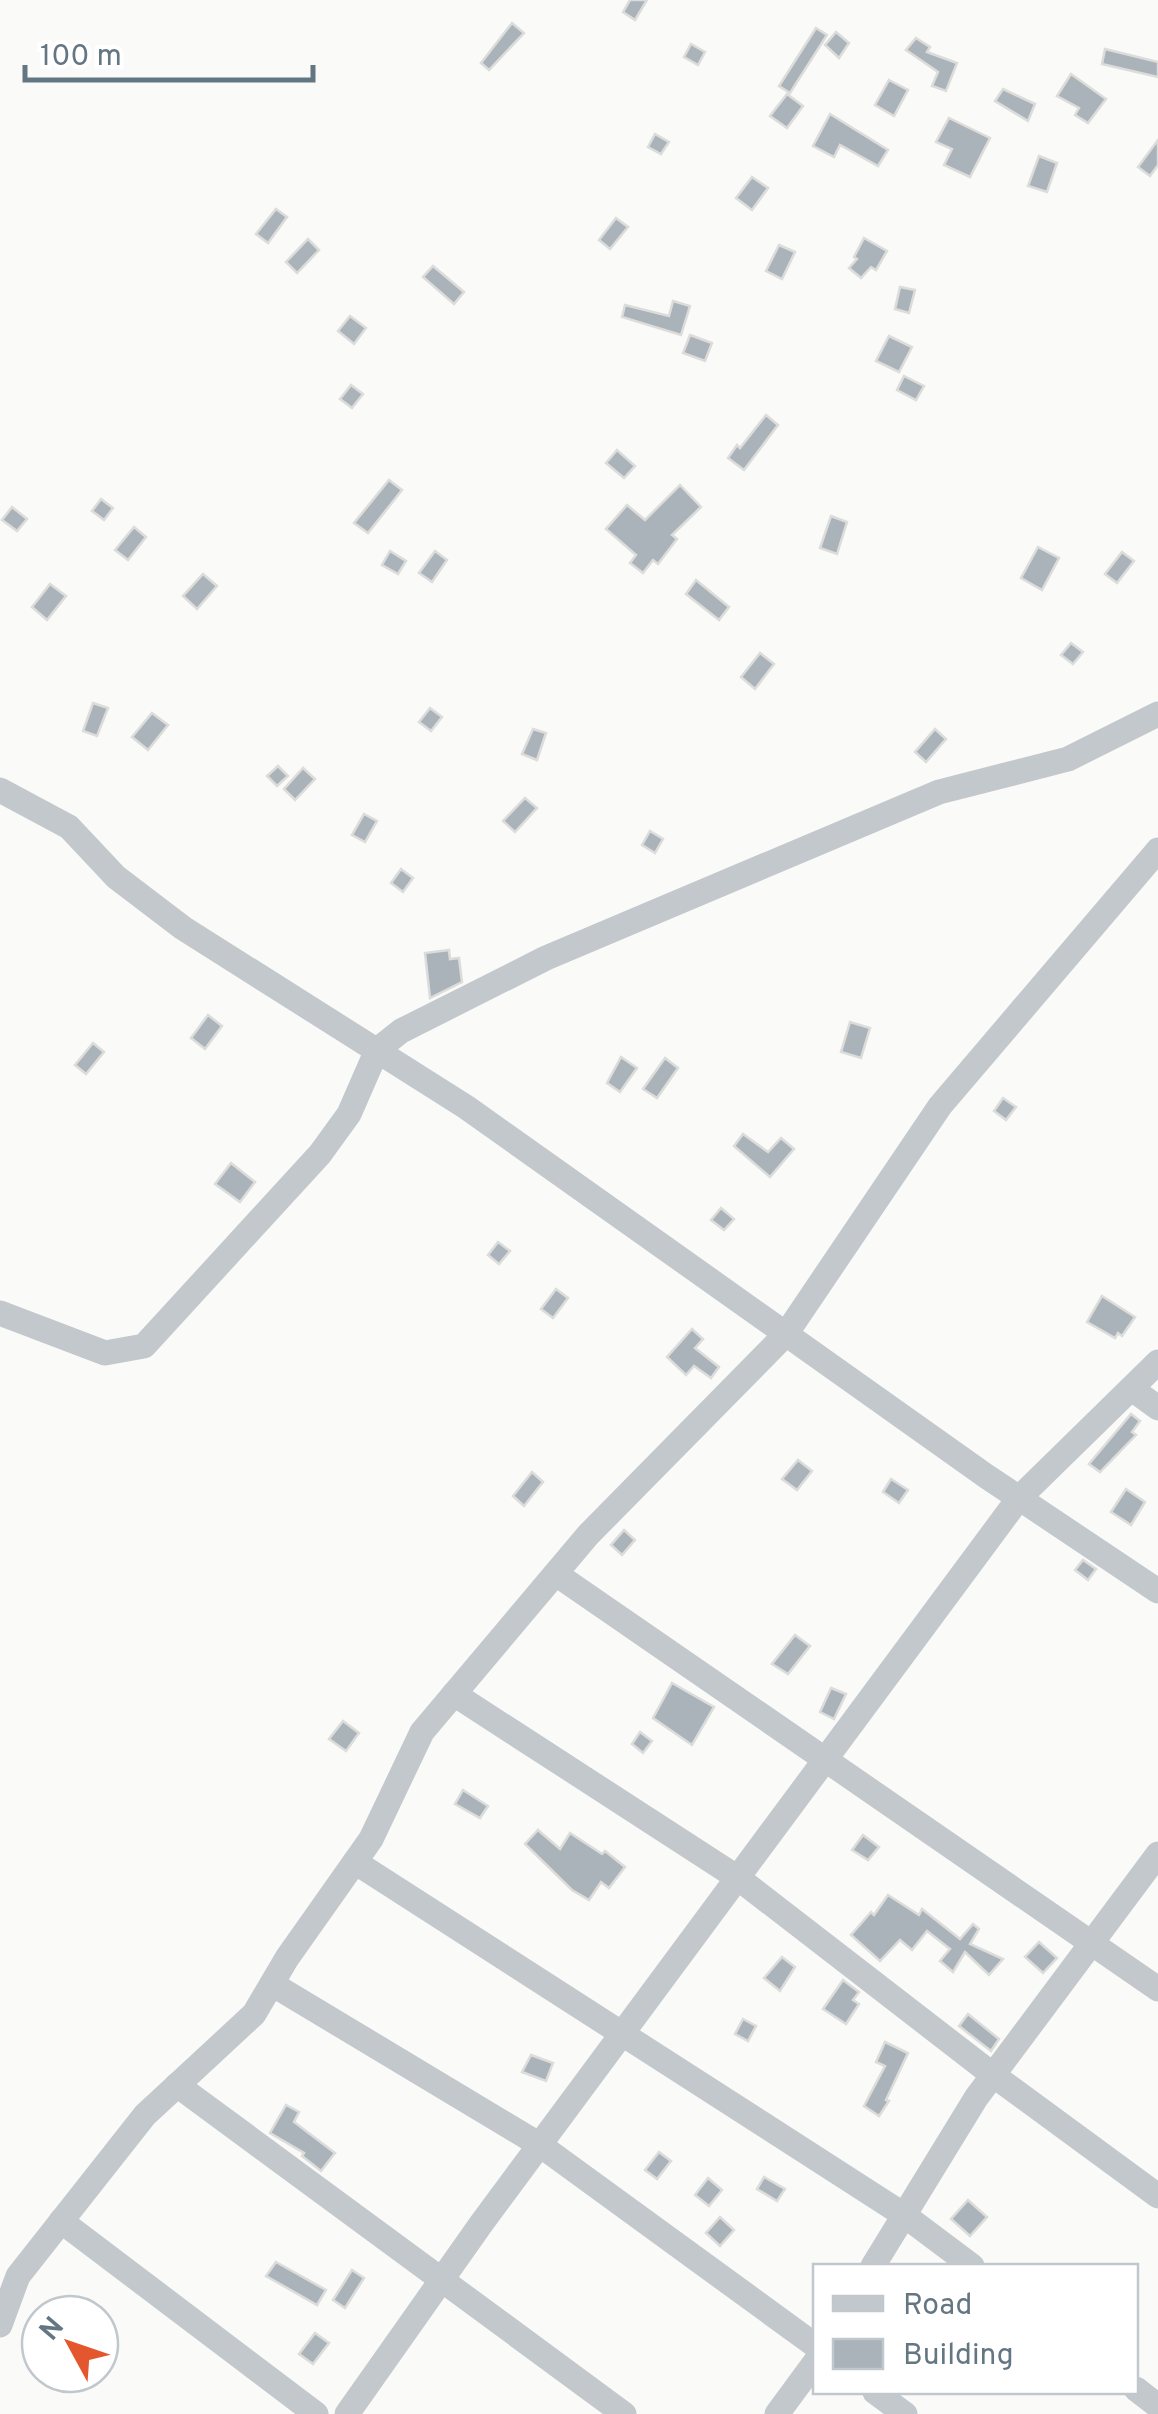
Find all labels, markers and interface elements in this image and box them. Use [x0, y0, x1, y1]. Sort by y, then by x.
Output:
scale bar [25, 20, 312, 82]
text: 100 m [40, 39, 122, 76]
legend [813, 2264, 1138, 2394]
text: Road [903, 2288, 972, 2325]
north arrow [20, 2294, 120, 2394]
text: N [33, 2311, 73, 2349]
text: Building [903, 2338, 1014, 2375]

